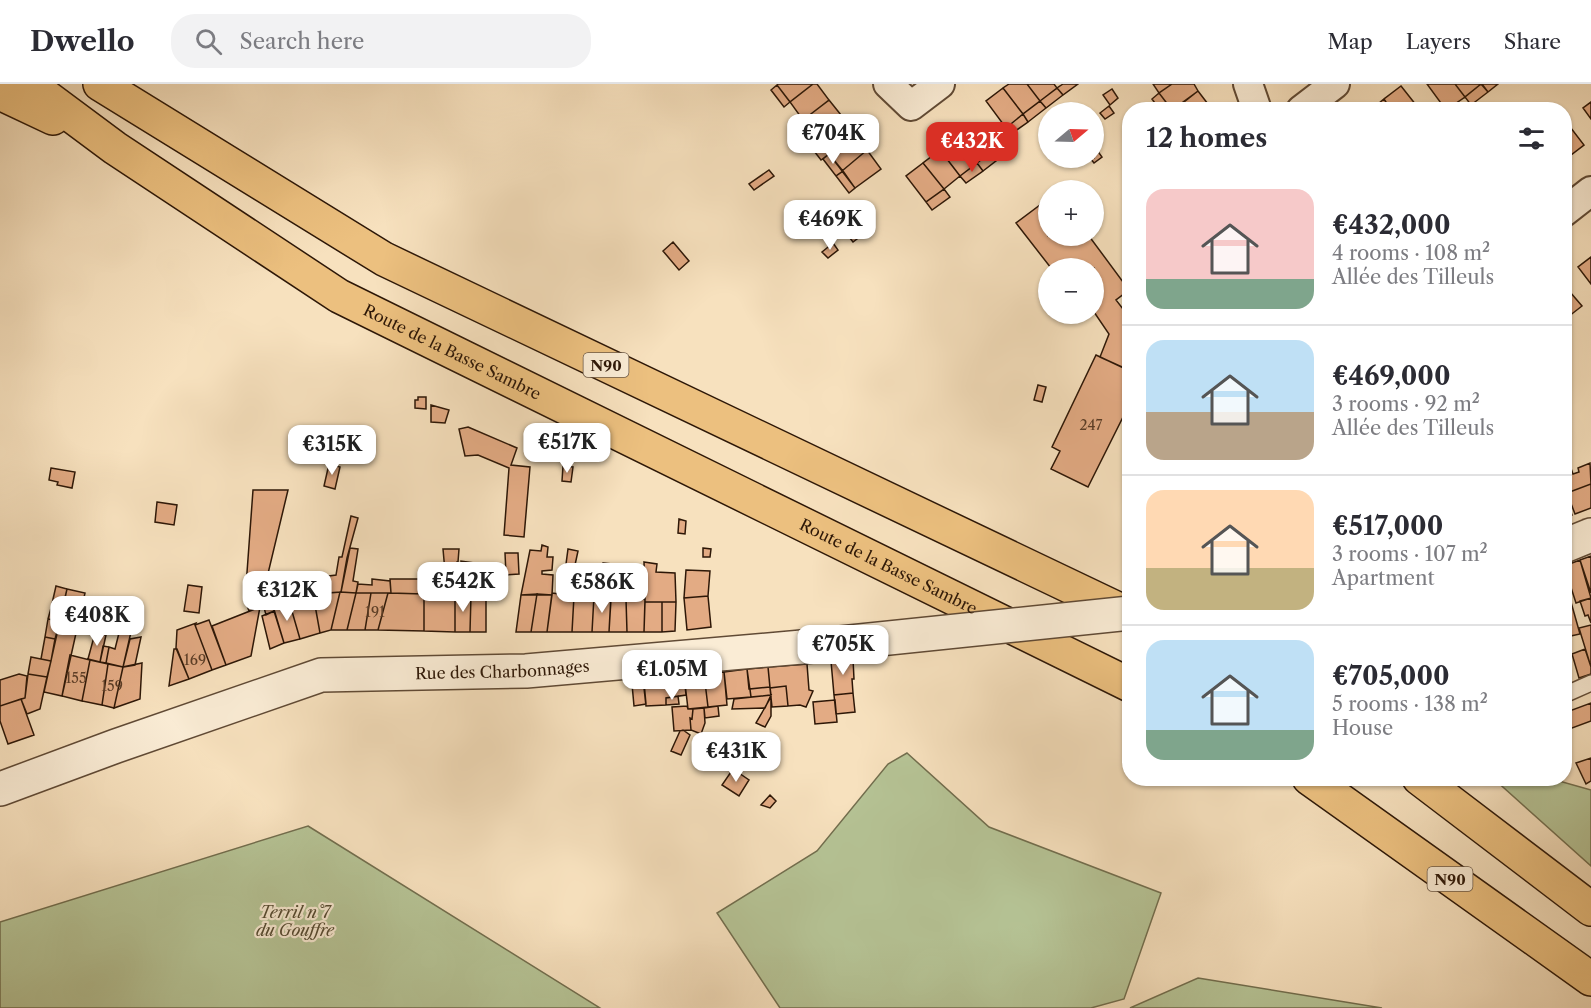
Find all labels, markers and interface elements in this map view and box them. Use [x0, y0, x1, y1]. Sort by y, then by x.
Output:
search box [171, 14, 591, 68]
text: Dwello [30, 24, 135, 58]
icon: search [192, 25, 225, 58]
text: Search here [240, 28, 364, 55]
text: Map [1328, 29, 1373, 54]
text: Layers [1406, 29, 1471, 54]
text: Share [1504, 29, 1561, 54]
north arrow [1038, 102, 1104, 168]
map controls [1038, 102, 1104, 324]
pin: €704K [791, 114, 875, 165]
text: €704K [801, 121, 865, 145]
pin: €432K [930, 122, 1014, 173]
text: 12 homes [1146, 122, 1267, 154]
icon: filters [1515, 122, 1548, 155]
text: €432K [940, 129, 1004, 153]
button: + [1038, 180, 1104, 246]
pin: €469K [788, 200, 872, 251]
text: €469K [798, 207, 862, 231]
text: €432,000 [1332, 209, 1451, 241]
icon: home [1194, 213, 1266, 285]
text: 4 rooms · 108 m² [1332, 241, 1490, 265]
button: − [1038, 258, 1104, 324]
text: Allée des Tilleuls [1332, 265, 1494, 289]
street label: Route de la Basse Sambre [360, 300, 544, 404]
road number: N90 [584, 353, 628, 377]
text: €469,000 [1332, 360, 1450, 392]
icon: home [1194, 364, 1266, 436]
text: 3 rooms · 92 m² [1332, 392, 1480, 416]
house number: 247 [1079, 416, 1103, 434]
text: Allée des Tilleuls [1332, 416, 1494, 440]
pin: €517K [525, 423, 609, 474]
pin: €315K [290, 425, 374, 476]
text: €517K [537, 430, 597, 454]
text: €315K [302, 432, 362, 456]
text: €517,000 [1332, 510, 1443, 542]
street label: Route de la Basse Sambre [796, 514, 981, 618]
icon: home [1194, 514, 1266, 586]
text: 3 rooms · 107 m² [1332, 542, 1488, 566]
pin: €542K [421, 562, 505, 613]
pin: €586K [560, 563, 644, 614]
text: Apartment [1332, 566, 1435, 590]
text: €542K [431, 569, 495, 593]
text: €586K [570, 570, 634, 594]
pin: €312K [245, 571, 329, 622]
text: €312K [257, 578, 317, 602]
pin: €408K [55, 596, 139, 647]
text: €408K [64, 603, 130, 627]
house number: 191 [365, 603, 385, 621]
pin: €705K [801, 625, 885, 676]
text: €705K [812, 632, 874, 656]
pin: €1.05M [623, 650, 721, 701]
house number: 169 [184, 651, 206, 669]
street label: Rue des Charbonnages [415, 656, 590, 683]
text: €1.05M [636, 657, 708, 681]
text: €705,000 [1332, 660, 1450, 692]
icon: home [1194, 664, 1266, 736]
house number: 155 [65, 669, 87, 687]
house number: 159 [101, 677, 123, 695]
text: 5 rooms · 138 m² [1332, 692, 1488, 716]
text: House [1332, 716, 1393, 740]
pin: €431K [694, 732, 778, 783]
text: €431K [706, 739, 766, 763]
road number: N90 [1428, 867, 1472, 891]
park label: Terril n°7 du Gouffre [256, 902, 335, 940]

